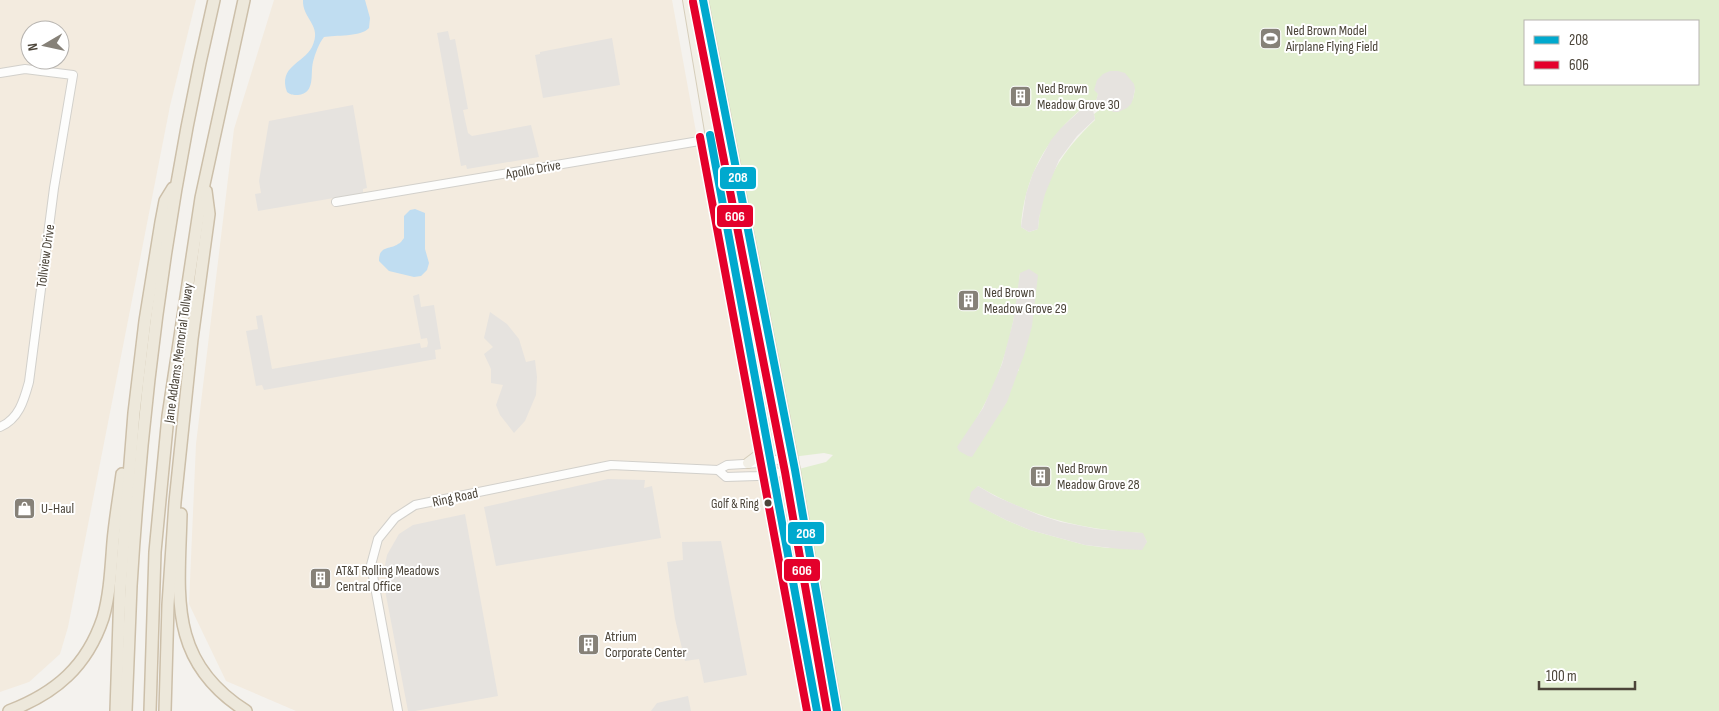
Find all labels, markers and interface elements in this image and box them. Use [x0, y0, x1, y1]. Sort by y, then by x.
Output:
north arrow [20, 20, 70, 70]
legend [1524, 20, 1699, 85]
place label: Ned Brown Model Airplane Flying Field [1285, 22, 1378, 55]
sports icon: Ned Brown Model Airplane Flying Field [1258, 26, 1282, 50]
text: 208 [1569, 31, 1588, 50]
text: N [24, 42, 42, 52]
text: 606 [1569, 56, 1589, 75]
place label: Ned Brown Meadow Grove 30 [1037, 80, 1120, 113]
building icon: Ned Brown Meadow Grove 30 [1009, 84, 1033, 108]
street label: Apollo Drive [503, 156, 562, 183]
line badge: 208 [719, 166, 757, 190]
text: 208 [728, 169, 748, 186]
line badge: 606 [716, 204, 754, 228]
text: 606 [725, 208, 745, 225]
street label: Tollview Drive [33, 223, 58, 289]
street label: Jane Addams Memorial Tollway [160, 282, 197, 425]
place label: Ned Brown Meadow Grove 29 [984, 284, 1067, 317]
building icon: Ned Brown Meadow Grove 29 [956, 288, 980, 312]
place label: Ned Brown Meadow Grove 28 [1057, 460, 1140, 493]
building icon: Ned Brown Meadow Grove 28 [1029, 464, 1053, 488]
street label: Ring Road [431, 484, 480, 511]
shop icon: U-Haul [13, 496, 37, 520]
place label: Golf & Ring [711, 496, 759, 512]
marker: Golf & Ring [763, 498, 773, 508]
place label: U-Haul [41, 500, 74, 517]
line badge: 208 [787, 521, 825, 545]
text: 208 [796, 525, 816, 542]
line badge: 606 [783, 558, 821, 582]
place label: AT&T Rolling Meadows Central Office [335, 562, 439, 595]
text: 606 [792, 562, 812, 579]
building icon: AT&T Rolling Meadows Central Office [308, 566, 332, 590]
place label: Atrium Corporate Center [604, 628, 686, 661]
building icon: Atrium Corporate Center [577, 632, 601, 656]
scale bar [1539, 658, 1635, 690]
text: 100 m [1546, 667, 1577, 686]

